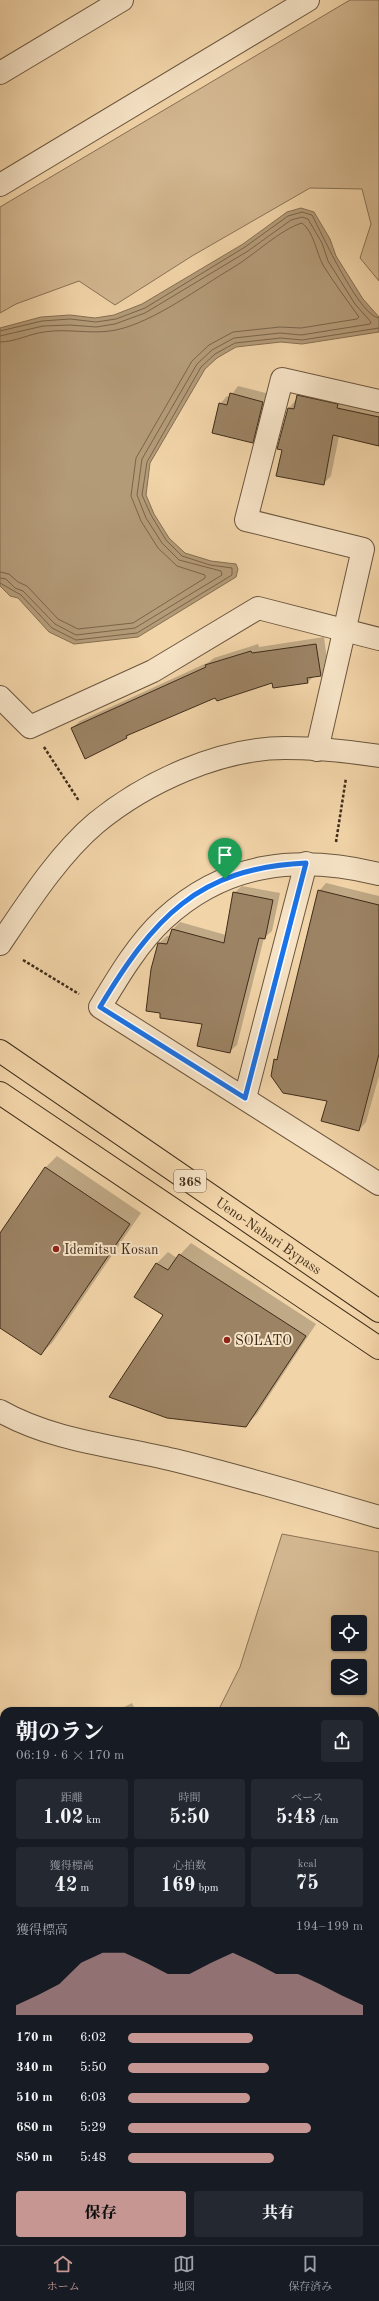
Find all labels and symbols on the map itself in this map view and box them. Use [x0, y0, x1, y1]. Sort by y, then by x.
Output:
pin [208, 838, 242, 879]
road number: 368 [174, 1170, 206, 1192]
street label: Ueno-Nabari Bypass [213, 1195, 324, 1277]
place label: Idemitsu Kosan [64, 1243, 159, 1257]
marker: Idemitsu Kosan [51, 1244, 61, 1254]
place label: SOLATO [235, 1334, 292, 1348]
marker: SOLATO [222, 1335, 232, 1345]

